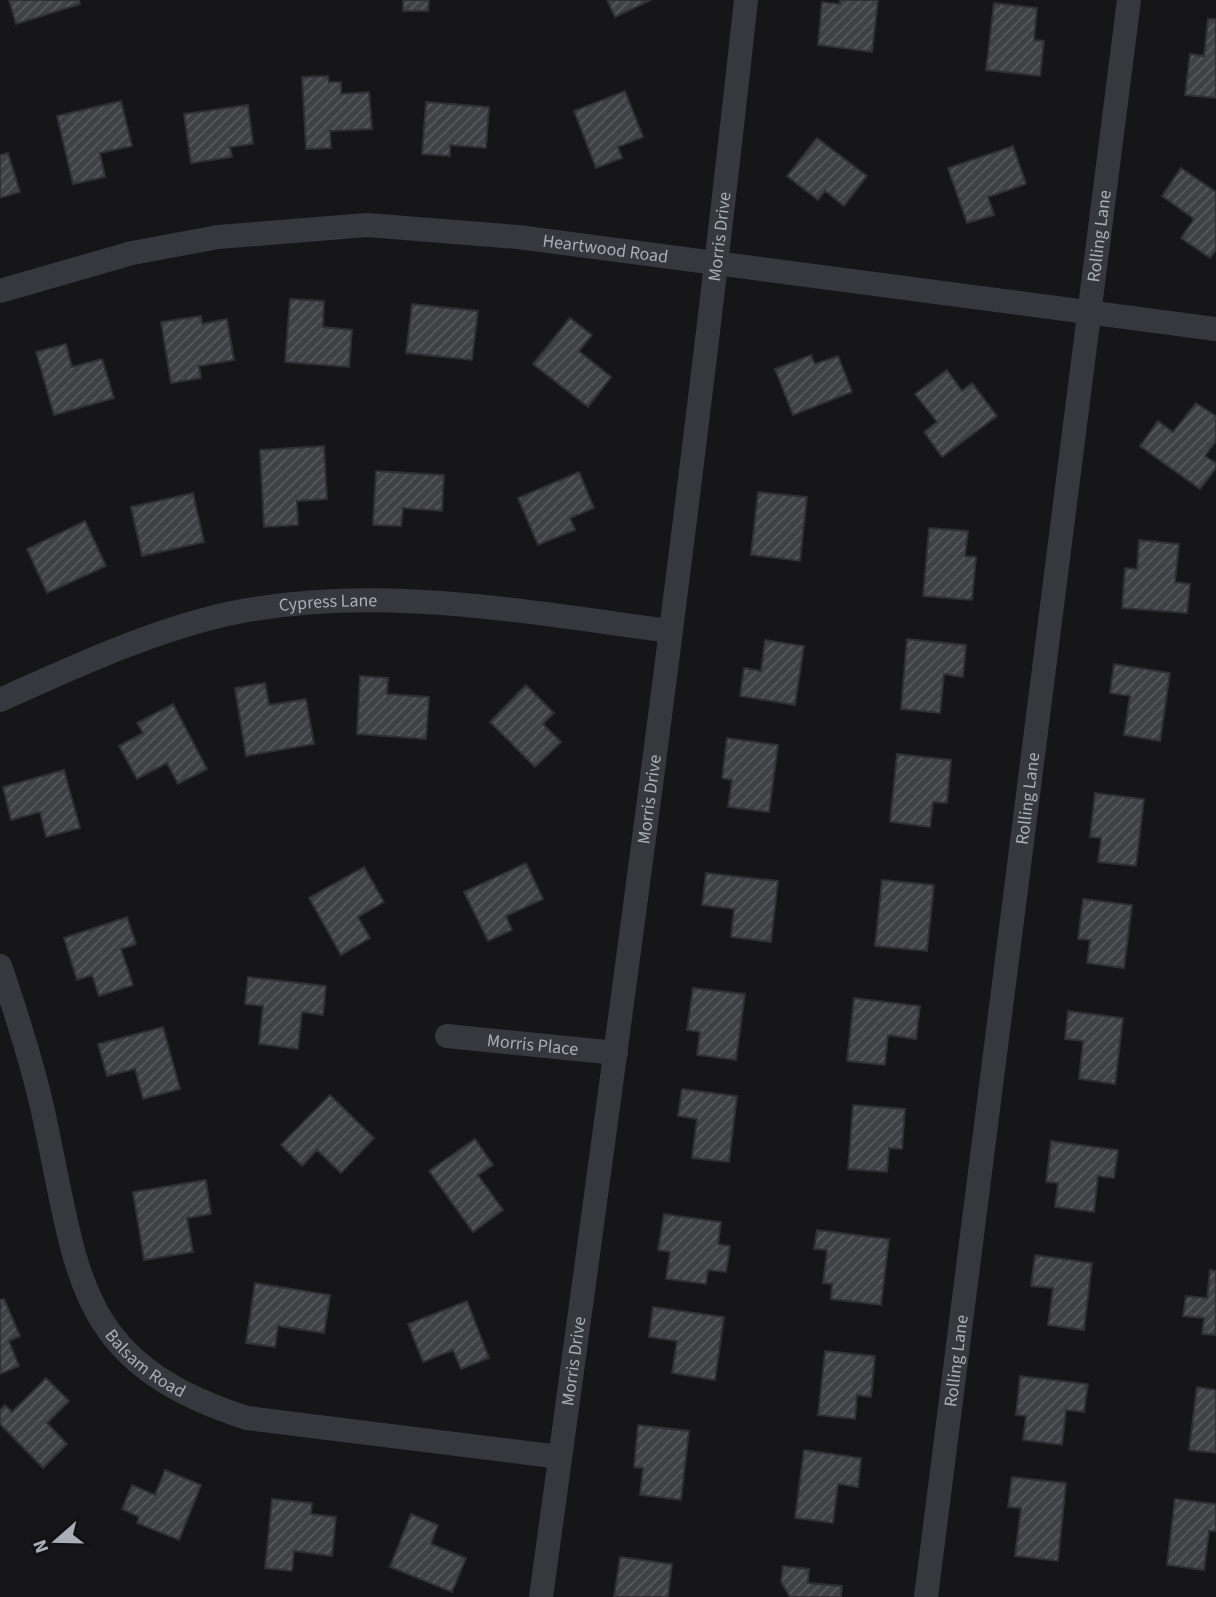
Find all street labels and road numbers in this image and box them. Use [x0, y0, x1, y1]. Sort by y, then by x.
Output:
street label: Rolling Lane [1081, 188, 1118, 284]
street label: Morris Drive [702, 191, 737, 283]
street label: Heartwood Road [541, 228, 670, 270]
street label: Cypress Lane [277, 588, 377, 618]
street label: Rolling Lane [1010, 751, 1046, 846]
street label: Morris Drive [631, 753, 668, 846]
street label: Morris Place [486, 1028, 579, 1062]
street label: Rolling Lane [938, 1313, 975, 1408]
street label: Morris Drive [555, 1315, 592, 1408]
street label: Balsam Road [99, 1324, 190, 1404]

